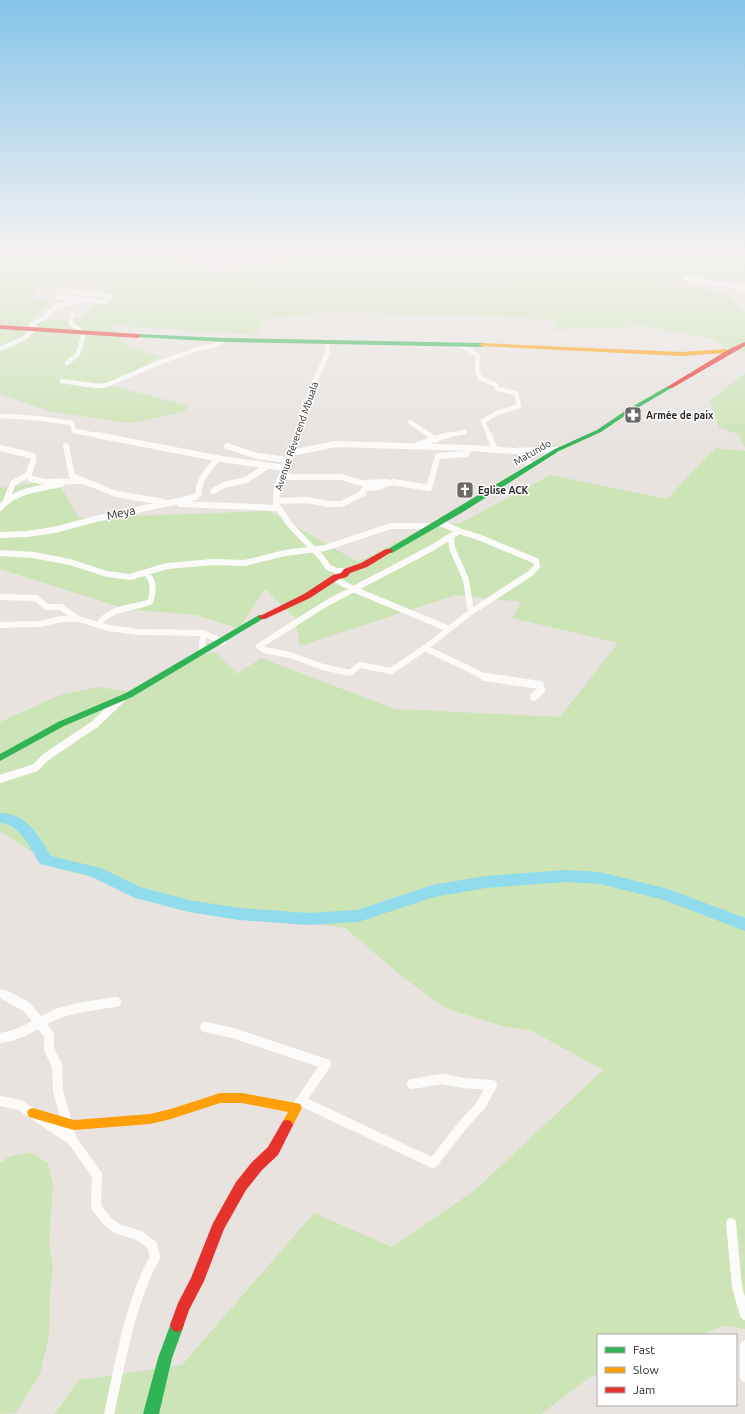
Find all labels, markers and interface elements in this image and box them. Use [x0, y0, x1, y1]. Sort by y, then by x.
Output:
street label: Avenue Réverend Mbuala [273, 380, 320, 492]
pharmacy icon: Armée de paix [623, 405, 643, 425]
place label: Armée de paix [646, 410, 714, 421]
street label: Matundo [512, 437, 553, 467]
church icon: Eglise ACK [455, 480, 475, 500]
place label: Eglise ACK [478, 485, 529, 496]
street label: Meya [105, 503, 136, 522]
legend [597, 1334, 737, 1406]
text: Fast [633, 1343, 655, 1356]
text: Slow [633, 1363, 659, 1376]
text: Jam [633, 1383, 655, 1396]

